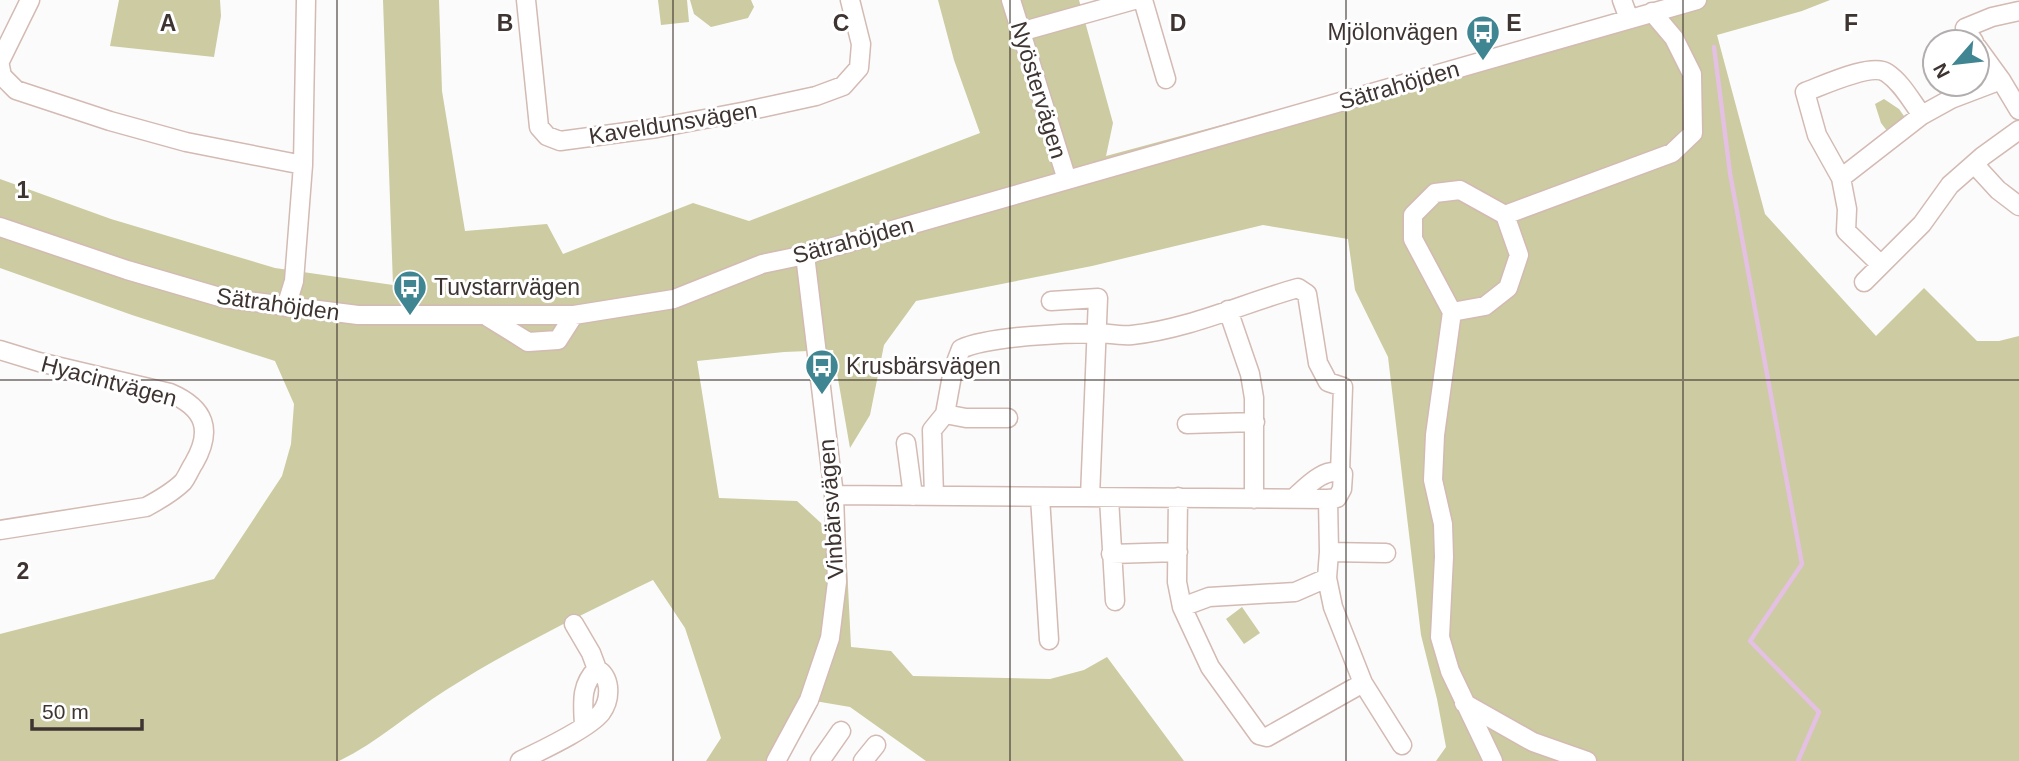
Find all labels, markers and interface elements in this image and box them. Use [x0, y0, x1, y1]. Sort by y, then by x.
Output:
text: A [160, 10, 176, 36]
text: B [497, 10, 513, 36]
text: C [833, 10, 849, 36]
text: D [1170, 10, 1186, 36]
text: E [1506, 10, 1522, 36]
text: F [1844, 10, 1858, 36]
bus stop icon: Mjölonvägen [1464, 13, 1502, 62]
street label: Nyöstervägen [1006, 18, 1072, 162]
place label: Mjölonvägen [1328, 19, 1458, 45]
north arrow [1921, 28, 1991, 98]
street label: Sätrahöjden [1336, 55, 1462, 115]
text: N [1929, 60, 1954, 82]
street label: Kaveldunsvägen [587, 97, 759, 149]
text: 1 [17, 177, 30, 203]
street label: Sätrahöjden [790, 211, 916, 269]
bus stop icon: Tuvstarrvägen [391, 268, 429, 317]
place label: Tuvstarrvägen [434, 274, 580, 300]
street label: Sätrahöjden [215, 282, 341, 326]
bus stop icon: Krusbärsvägen [803, 347, 841, 396]
street label: Hyacintvägen [38, 350, 180, 412]
place label: Krusbärsvägen [846, 353, 1001, 379]
street label: Vinbärsvägen [813, 438, 849, 580]
text: 2 [17, 558, 29, 584]
scale bar [32, 688, 142, 732]
text: 50 m [42, 700, 89, 723]

